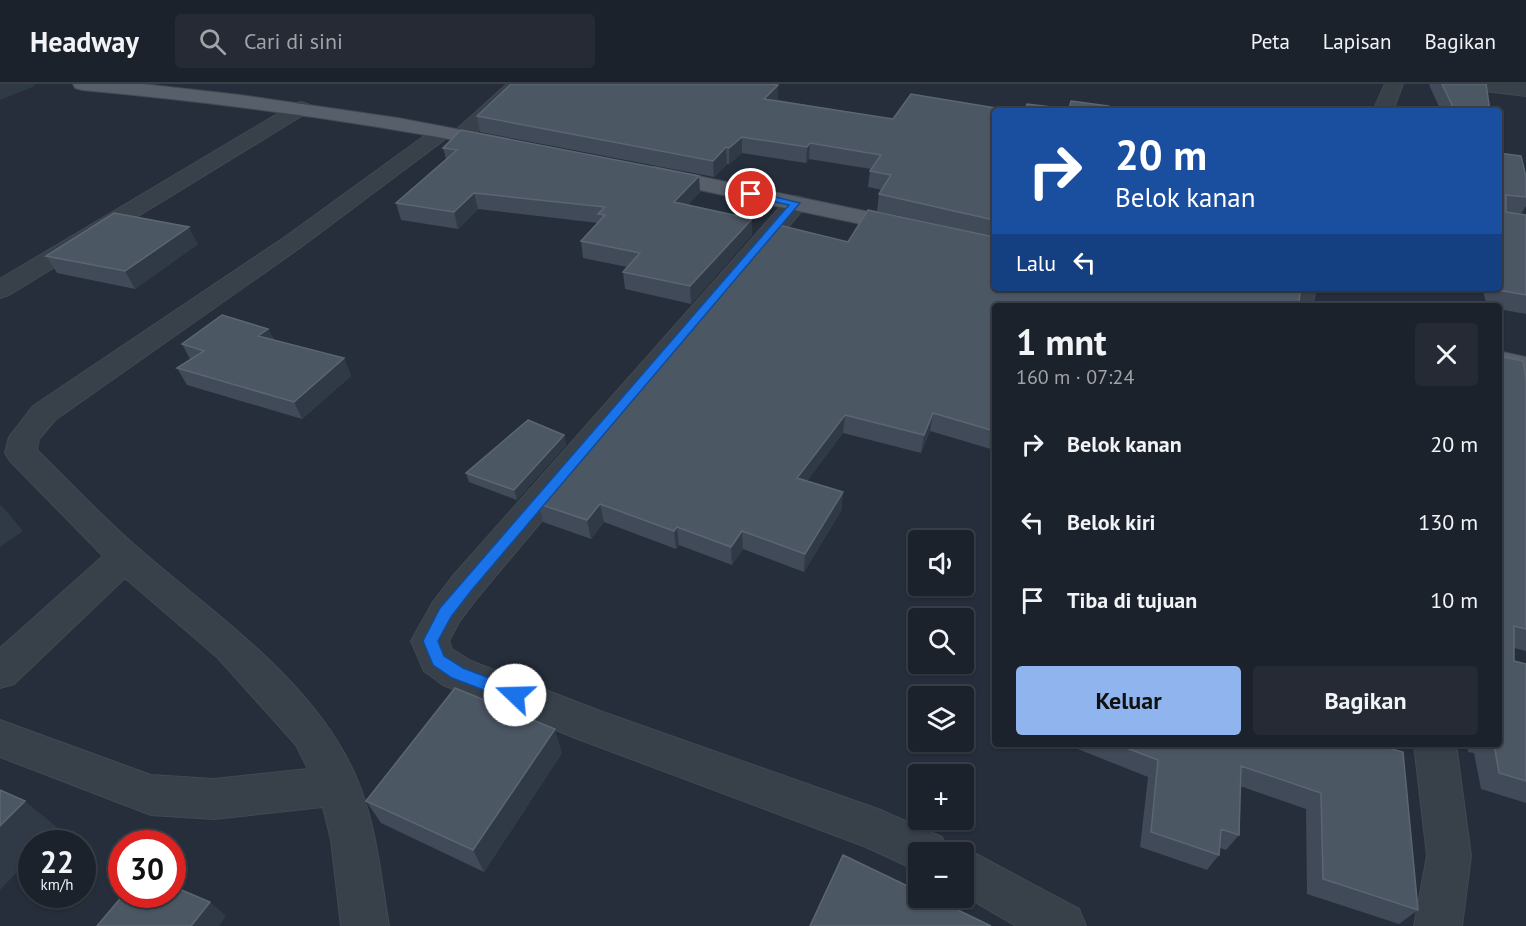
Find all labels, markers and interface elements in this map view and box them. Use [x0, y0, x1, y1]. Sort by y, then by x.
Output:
search box [175, 14, 595, 68]
text: Headway [30, 23, 139, 60]
icon: search [196, 25, 229, 58]
text: Cari di sini [244, 27, 343, 55]
text: Peta [1251, 28, 1290, 55]
text: Lapisan [1323, 28, 1391, 55]
text: Bagikan [1424, 28, 1496, 55]
text: 20 m [1115, 127, 1207, 182]
icon: right [1016, 132, 1094, 210]
pin [725, 168, 776, 219]
icon: arrive [734, 177, 767, 210]
text: Belok kanan [1115, 180, 1255, 214]
icon: left [1068, 246, 1101, 279]
text: Lalu [1016, 249, 1056, 277]
text: 1 mnt [1016, 318, 1107, 365]
button: close [1415, 323, 1478, 386]
text: 160 m · 07:24 [1016, 364, 1134, 390]
icon: right [1016, 428, 1049, 461]
text: Belok kanan [1067, 430, 1182, 458]
text: 20 m [1430, 430, 1478, 458]
icon: left [1016, 506, 1049, 539]
text: Belok kiri [1067, 508, 1156, 536]
text: 130 m [1418, 508, 1478, 536]
map controls [908, 530, 974, 908]
button: sound [908, 530, 974, 596]
icon: arrive [1016, 584, 1049, 617]
text: Tiba di tujuan [1067, 586, 1197, 614]
text: 10 m [1430, 586, 1478, 614]
button: search [908, 608, 974, 674]
position arrow [483, 663, 547, 727]
button: Keluar [1016, 666, 1241, 735]
button: Bagikan [1253, 666, 1478, 735]
button: layers [908, 686, 974, 752]
button: + [908, 764, 974, 830]
speed limit sign: 30 [108, 830, 186, 908]
text: 22 [40, 842, 74, 881]
button: − [908, 842, 974, 908]
text: km/h [41, 875, 73, 894]

